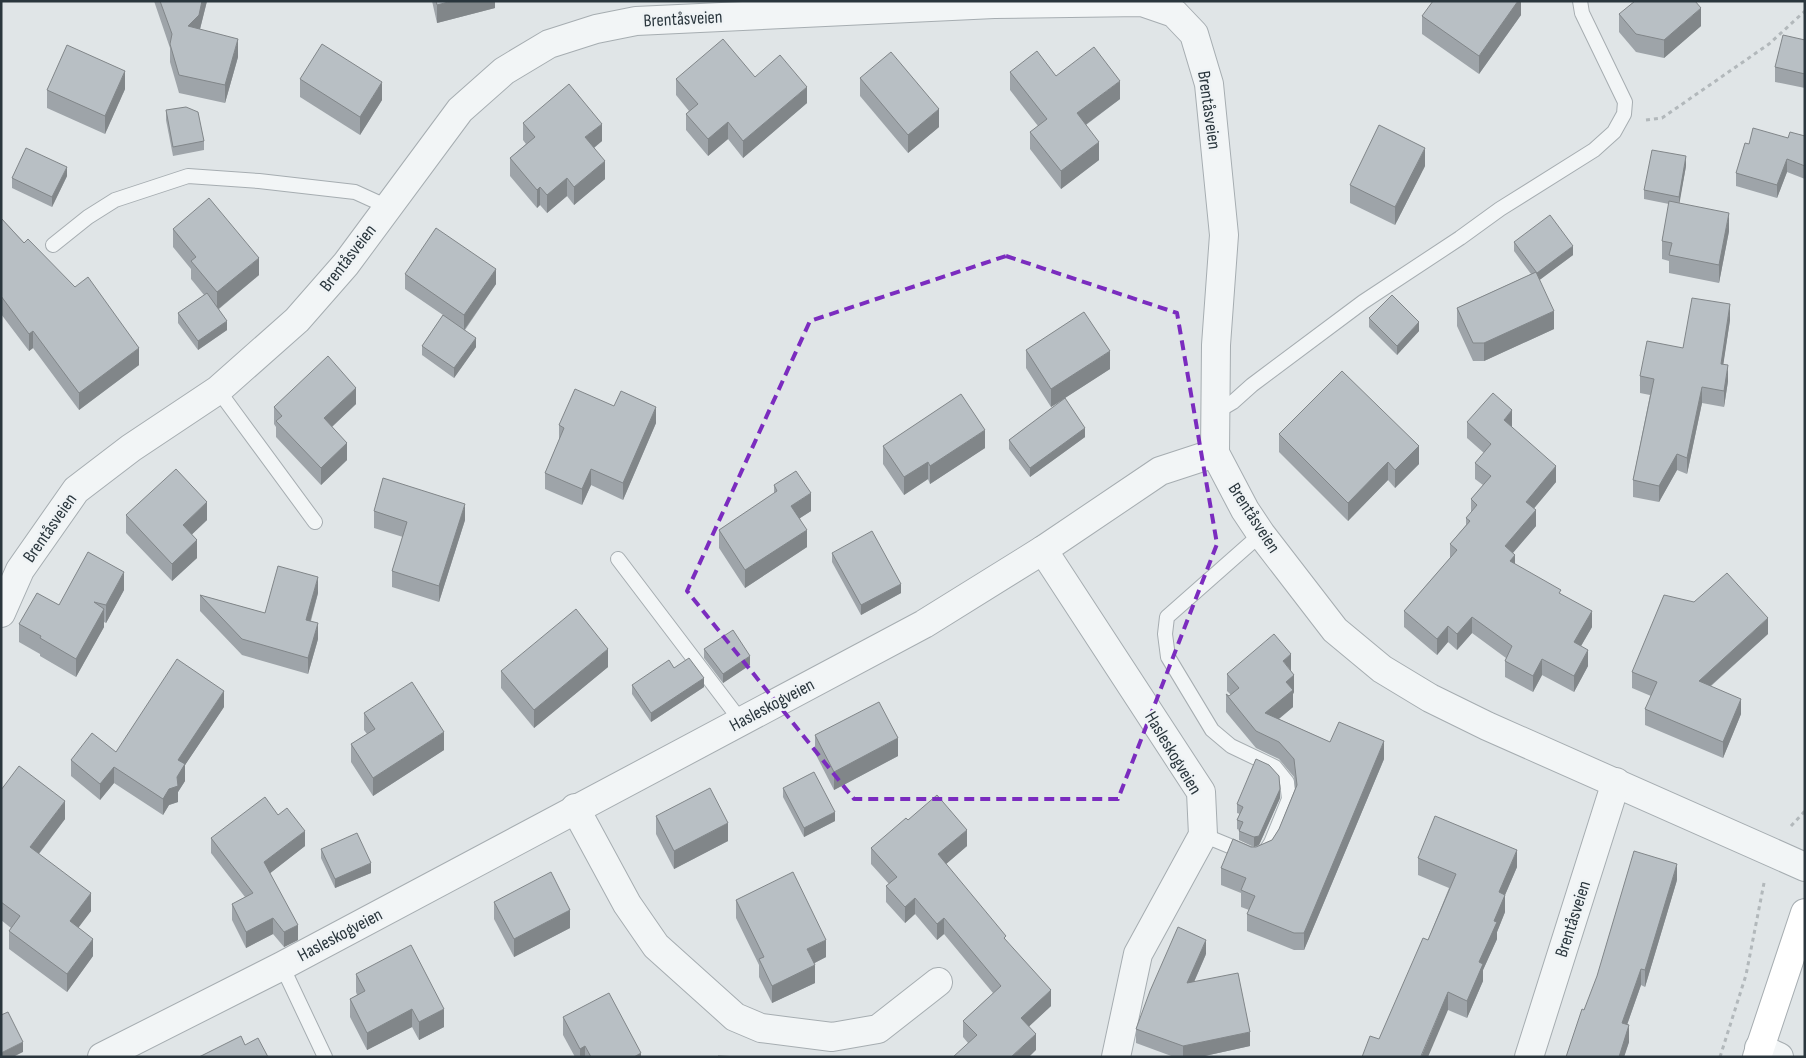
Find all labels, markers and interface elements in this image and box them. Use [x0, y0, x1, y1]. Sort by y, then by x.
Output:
street label: Brentåsveien [643, 6, 723, 32]
street label: Brentåsveien [1193, 69, 1225, 151]
street label: Brentåsveien [315, 220, 381, 296]
street label: Brentåsveien [1224, 479, 1284, 557]
street label: Brentåsveien [19, 490, 81, 566]
street label: Hasleskogveien [726, 674, 818, 736]
street label: Hasleskogveien [1140, 708, 1206, 798]
street label: Brentåsveien [1551, 878, 1595, 960]
street label: Hasleskogveien [294, 904, 386, 966]

